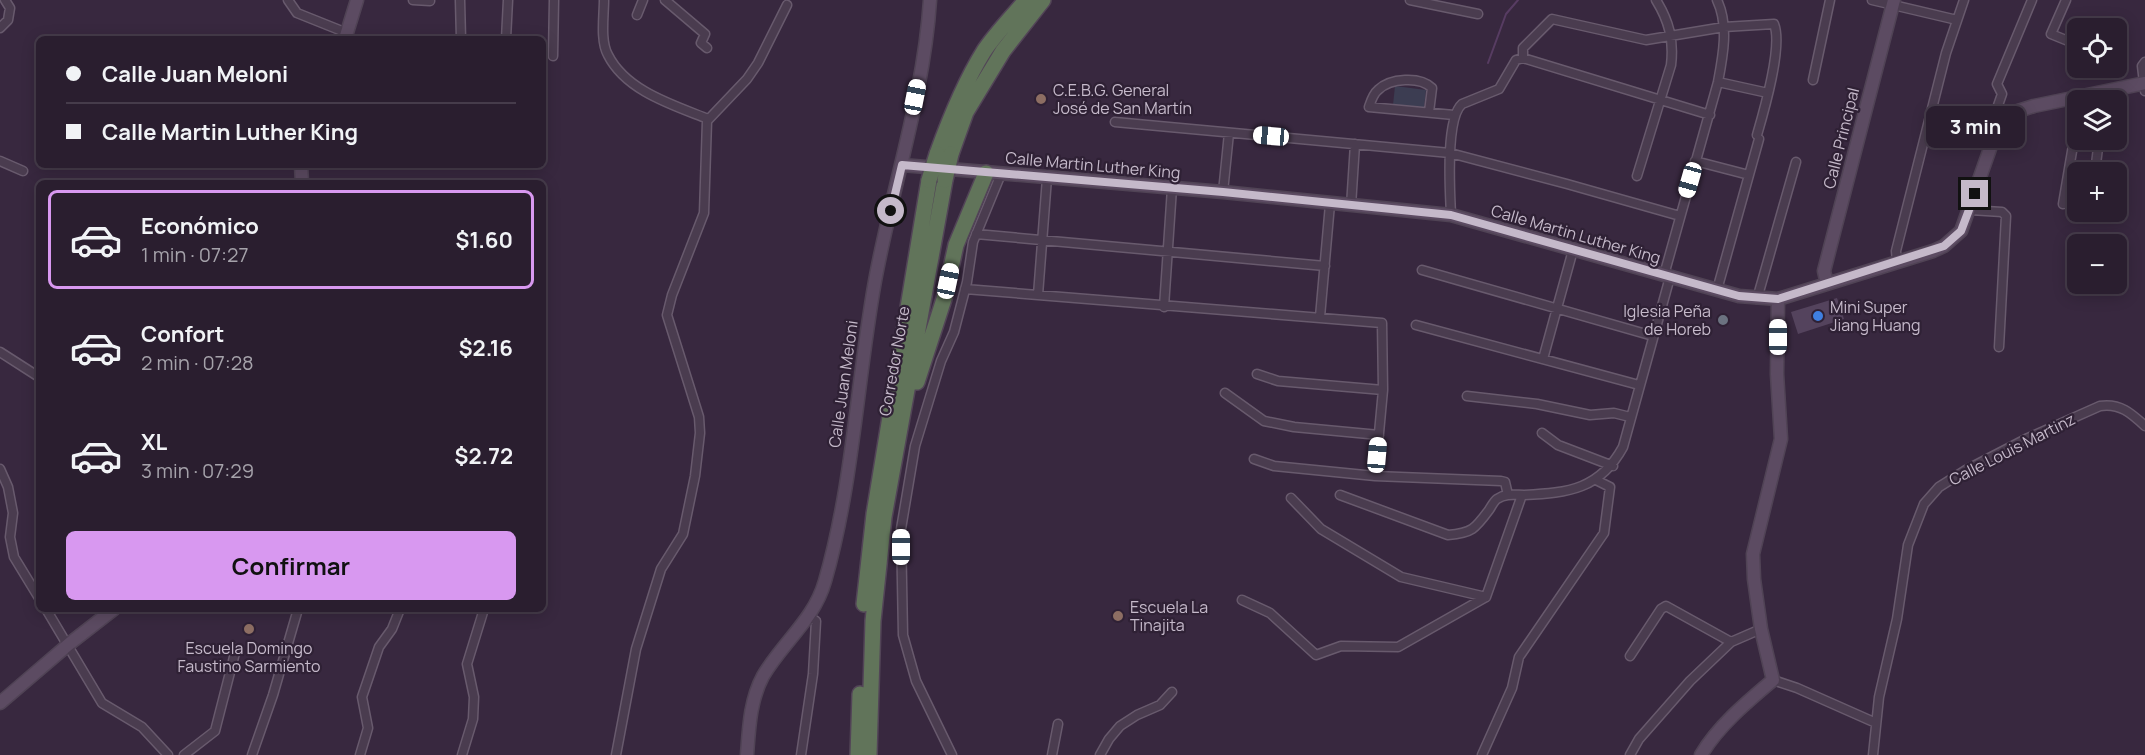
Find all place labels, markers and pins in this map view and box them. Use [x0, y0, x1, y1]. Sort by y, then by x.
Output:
place label: C.E.B.G. General José de San Martín [1053, 79, 1192, 119]
marker: C.E.B.G. General José de San Martín [1034, 92, 1048, 106]
place label: Mini Super Jiang Huang [1830, 296, 1921, 336]
place label: Iglesia Peña de Horeb [1623, 300, 1711, 340]
marker: Mini Super Jiang Huang [1811, 309, 1825, 323]
marker: Iglesia Peña de Horeb [1716, 313, 1730, 327]
place label: Escuela La Tinajita [1130, 596, 1208, 636]
marker: Escuela La Tinajita [1111, 609, 1125, 623]
marker: Escuela Domingo Faustino Sarmiento [242, 622, 256, 636]
place label: Escuela Domingo Faustino Sarmiento [178, 637, 320, 677]

